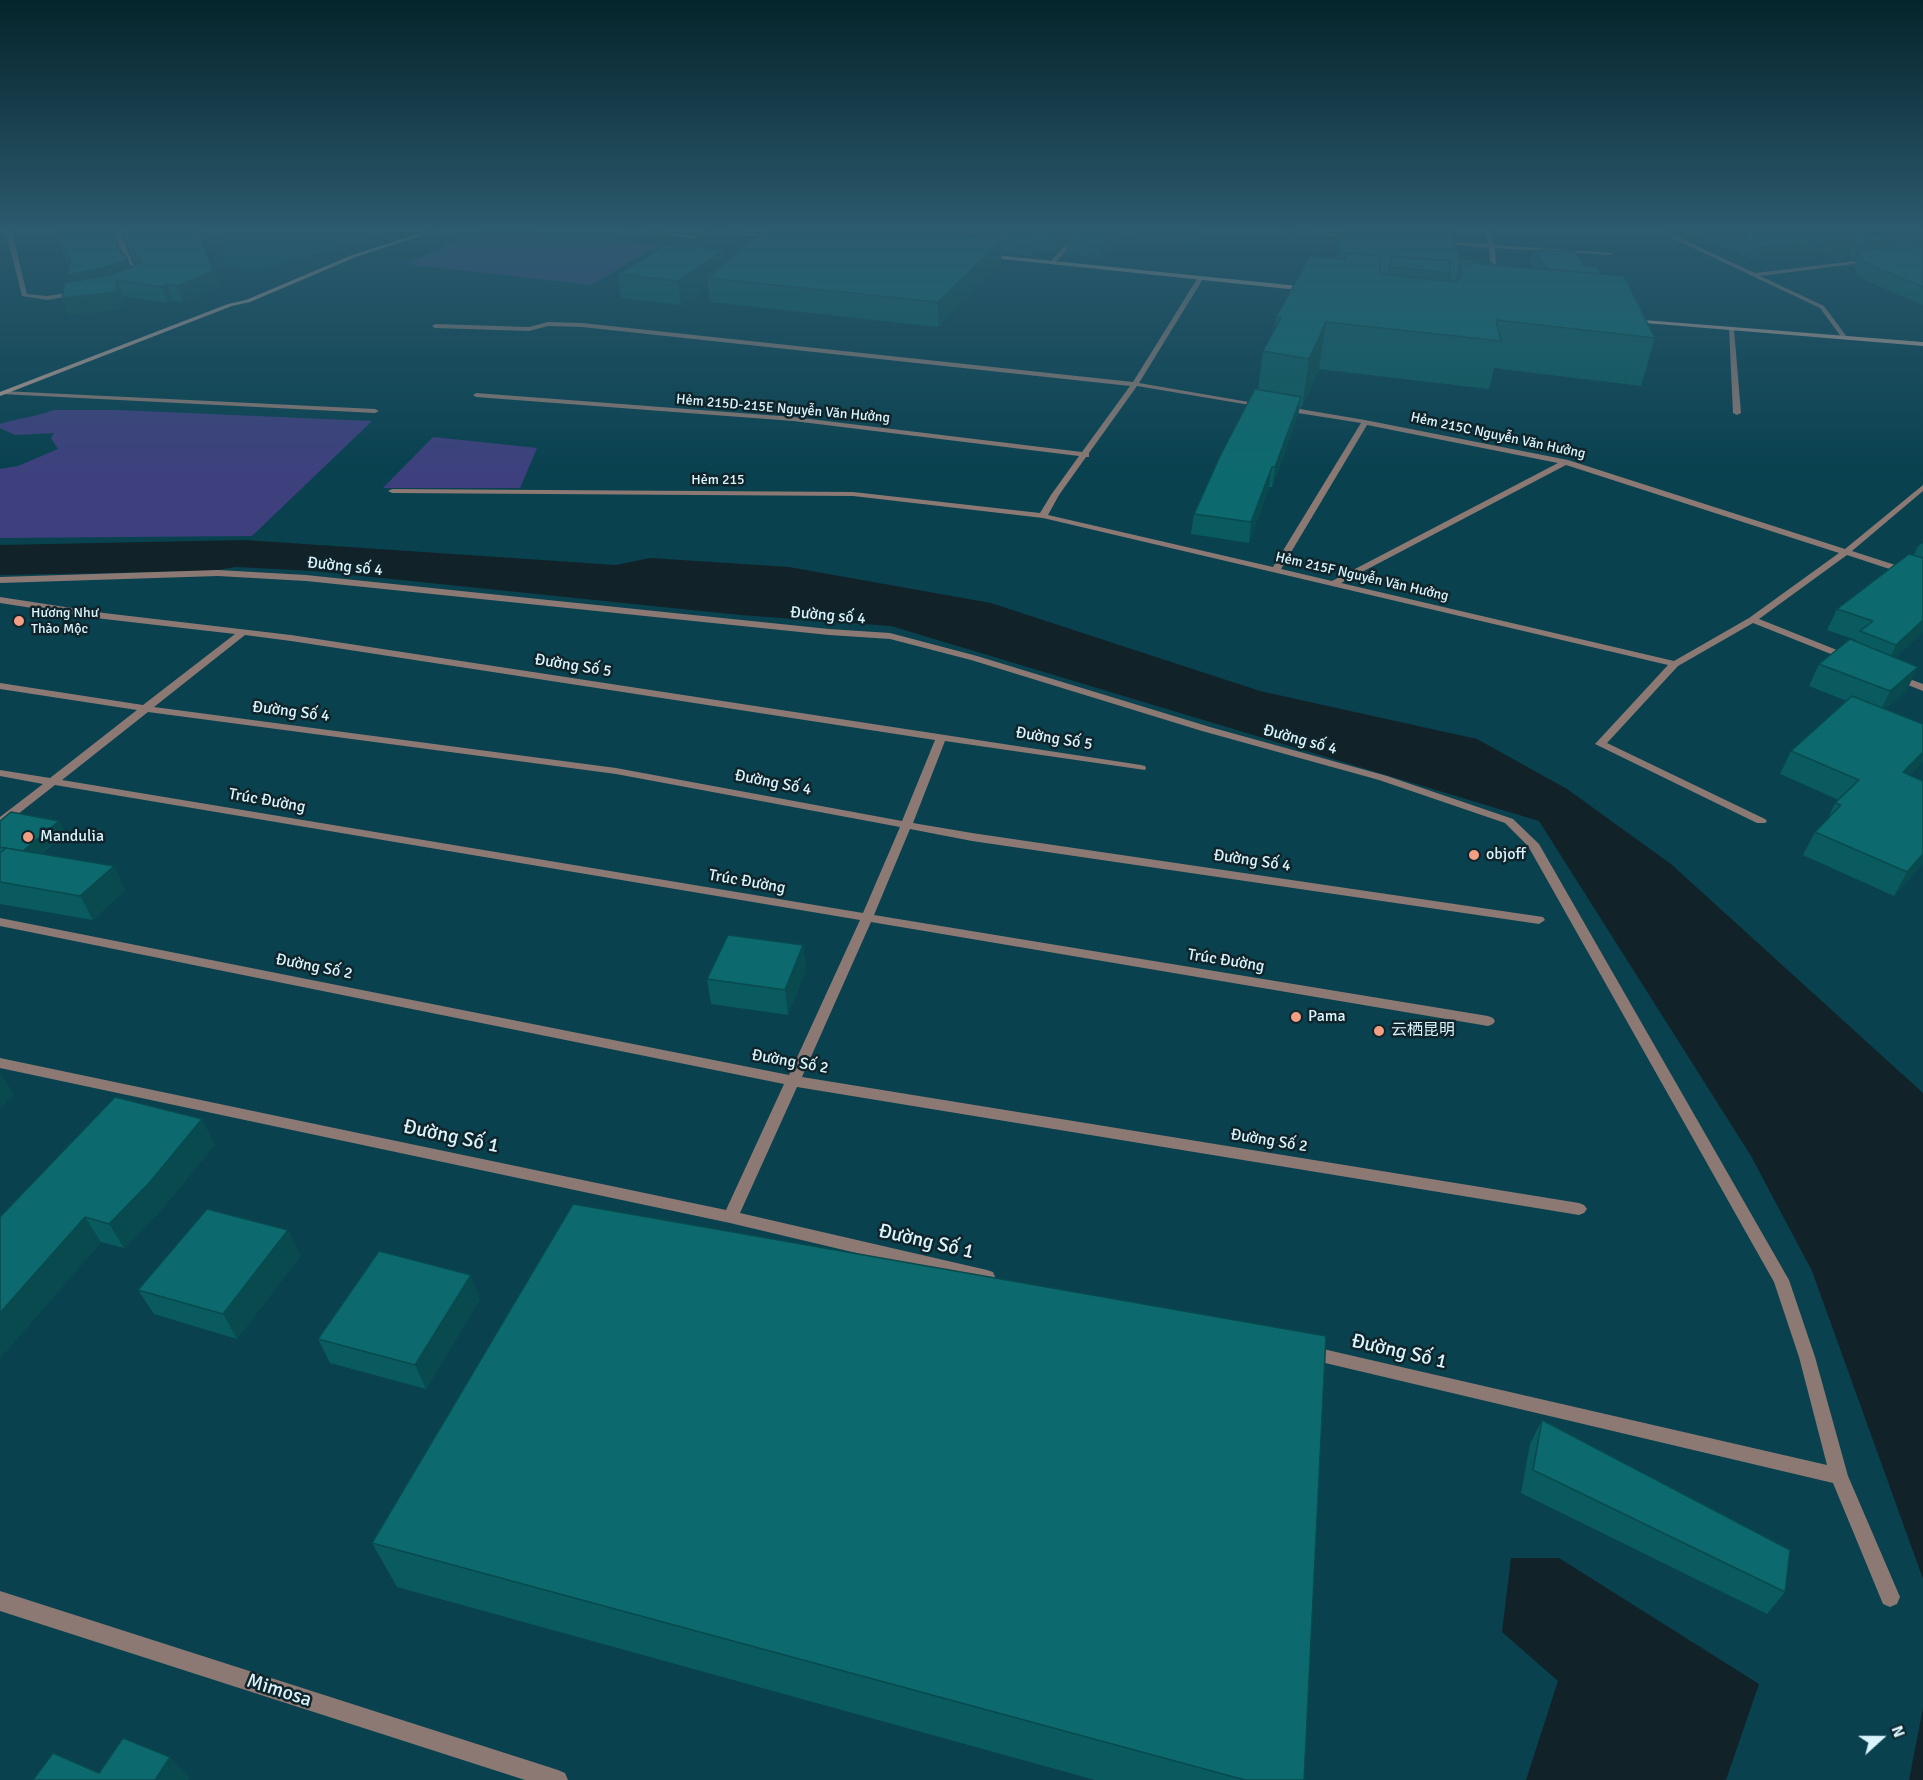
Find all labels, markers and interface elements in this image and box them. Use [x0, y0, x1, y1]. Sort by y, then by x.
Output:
street label: Hẻm 215D-215E Nguyễn Văn Hưởng [675, 391, 891, 427]
street label: Hẻm 215C Nguyễn Văn Hưởng [1409, 409, 1587, 463]
street label: Hẻm 215 [691, 472, 745, 488]
street label: Hẻm 215F Nguyễn Văn Hưởng [1274, 549, 1450, 605]
street label: Đường số 4 [306, 553, 384, 581]
street label: Đường số 4 [789, 603, 867, 629]
place label: Hương Như Thảo Mộc [31, 605, 99, 638]
marker: Hương Như Thảo Mộc [12, 614, 26, 628]
street label: Đường Số 5 [533, 650, 613, 682]
street label: Đường Số 4 [251, 698, 331, 726]
street label: Đường số 4 [1261, 721, 1339, 759]
street label: Đường Số 5 [1014, 723, 1094, 755]
street label: Đường Số 4 [733, 766, 813, 800]
street label: Trúc Đường [227, 785, 307, 817]
place label: Mandulia [40, 827, 104, 847]
marker: Mandulia [21, 830, 35, 844]
place label: objoff [1486, 845, 1526, 865]
street label: Đường Số 4 [1212, 846, 1292, 876]
marker: objoff [1467, 848, 1481, 862]
street label: Trúc Đường [707, 866, 787, 898]
street label: Trúc Đường [1186, 945, 1266, 977]
street label: Đường Số 2 [274, 950, 354, 984]
place label: Pama [1308, 1007, 1346, 1027]
marker: Pama [1289, 1010, 1303, 1024]
place label: 云栖昆明 [1391, 1021, 1455, 1041]
marker: 云栖昆明 [1372, 1024, 1386, 1038]
street label: Đường Số 2 [750, 1046, 830, 1078]
street label: Đường Số 1 [401, 1115, 501, 1159]
street label: Đường Số 2 [1229, 1125, 1309, 1157]
street label: Đường Số 1 [876, 1219, 976, 1265]
street label: Đường Số 1 [1349, 1329, 1449, 1375]
street label: Mimosa [244, 1669, 314, 1713]
north arrow [1851, 1708, 1911, 1768]
text: N [1886, 1723, 1909, 1740]

